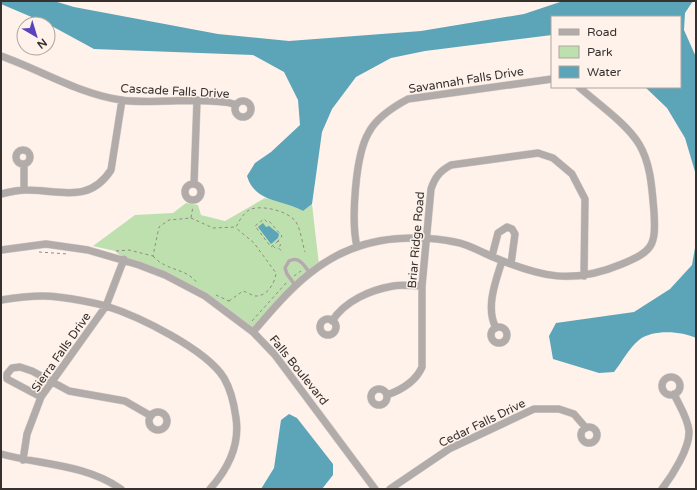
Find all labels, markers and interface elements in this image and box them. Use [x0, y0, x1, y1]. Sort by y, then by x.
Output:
north arrow [16, 16, 56, 56]
legend [551, 16, 681, 88]
text: Road [587, 25, 617, 39]
text: N [34, 36, 49, 51]
text: Park [587, 45, 613, 59]
street label: Savannah Falls Drive [407, 64, 525, 96]
text: Water [587, 65, 622, 79]
street label: Cascade Falls Drive [120, 81, 230, 101]
street label: Briar Ridge Road [405, 191, 427, 289]
street label: Sierra Falls Drive [28, 309, 94, 394]
street label: Falls Boulevard [267, 332, 331, 408]
street label: Cedar Falls Drive [436, 396, 528, 450]

